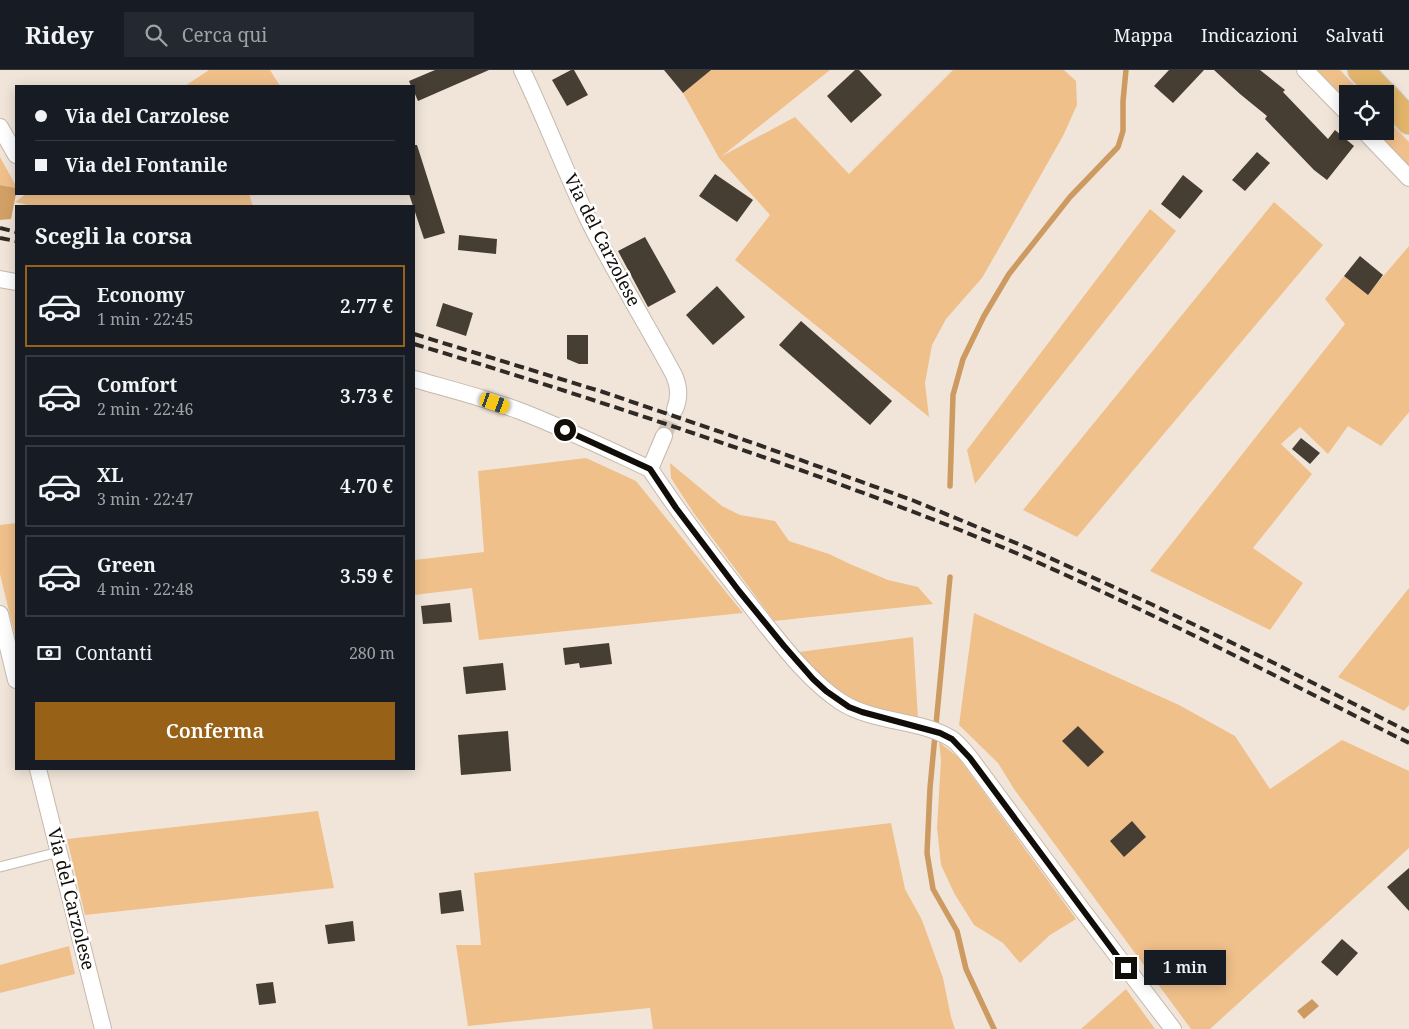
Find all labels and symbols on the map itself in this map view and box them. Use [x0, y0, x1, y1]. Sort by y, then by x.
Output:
street label: Via del Carzolese [559, 169, 647, 310]
car [478, 391, 511, 415]
route start [554, 419, 576, 441]
street label: Via del Carzolese [43, 825, 101, 972]
callout: 1 min [1144, 950, 1226, 986]
route end [1115, 957, 1137, 979]

